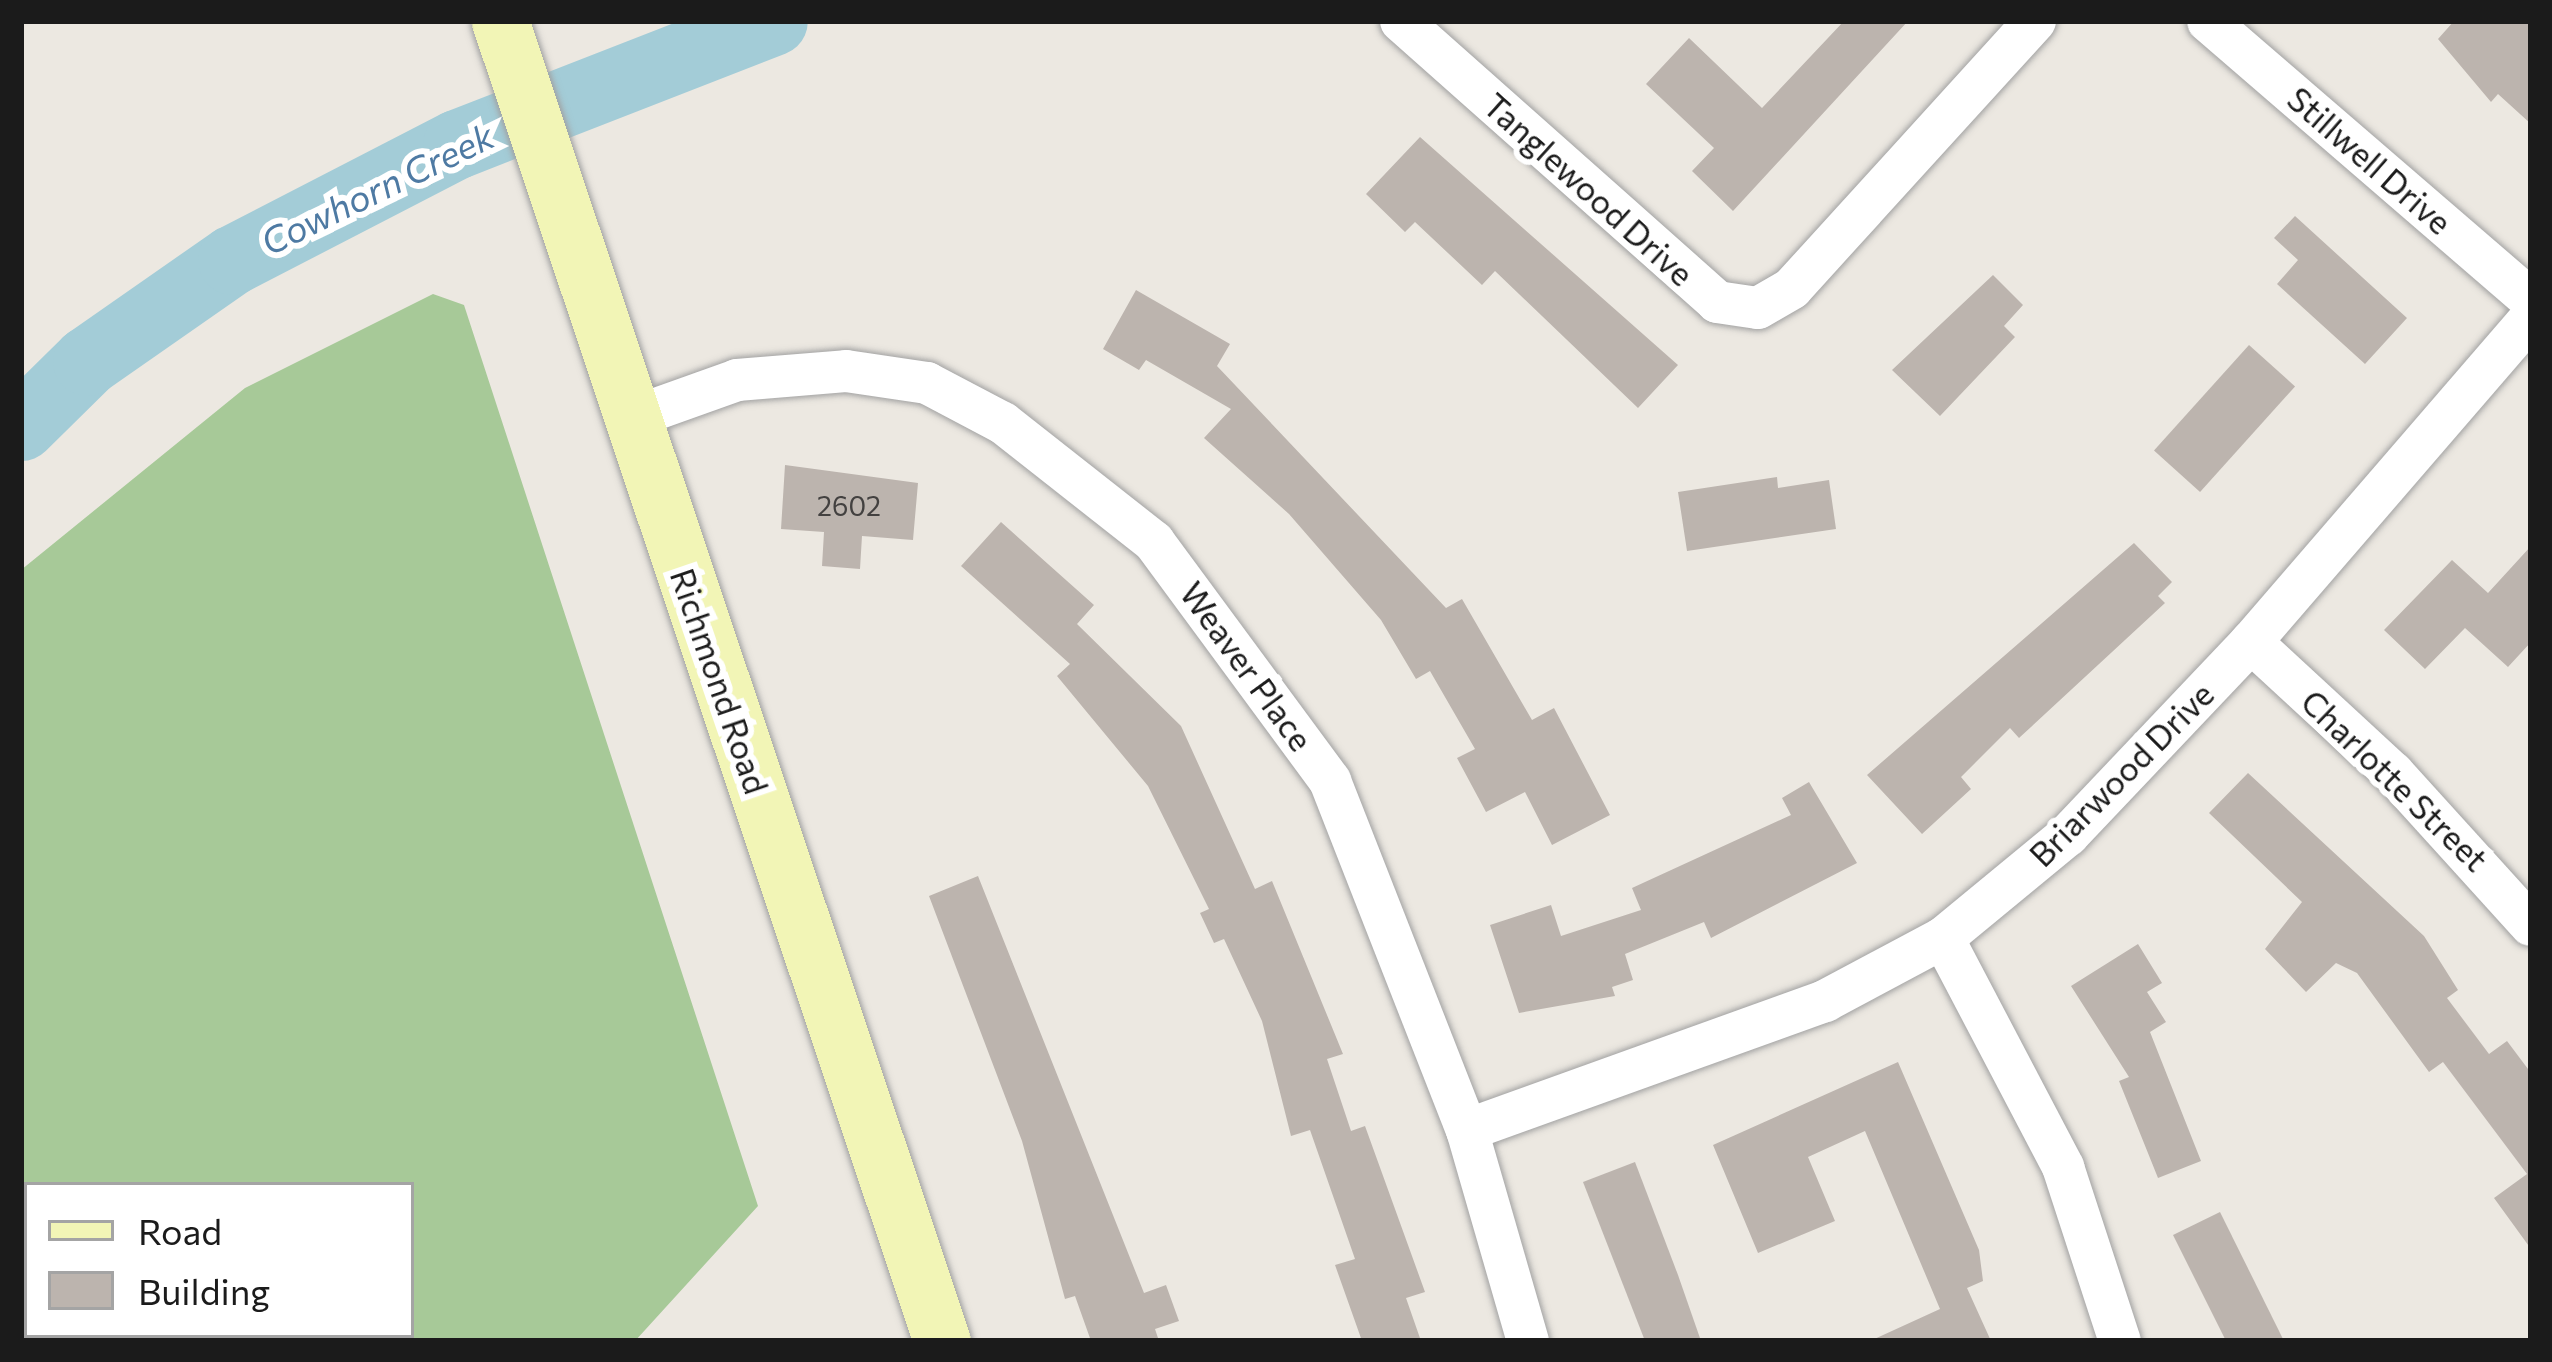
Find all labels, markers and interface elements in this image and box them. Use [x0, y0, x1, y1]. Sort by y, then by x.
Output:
street label: Stillwell Drive [2280, 78, 2460, 242]
street label: Tanglewood Drive [1476, 85, 1702, 293]
water label: Cowhorn Creek [253, 113, 501, 263]
house number: 2602 [817, 490, 881, 522]
street label: Richmond Road [663, 563, 777, 799]
street label: Weaver Place [1173, 574, 1321, 758]
street label: Briarwood Drive [2021, 674, 2221, 874]
street label: Charlotte Street [2294, 681, 2496, 879]
legend [24, 1182, 414, 1338]
text: Road [138, 1208, 222, 1252]
text: Building [138, 1268, 270, 1312]

